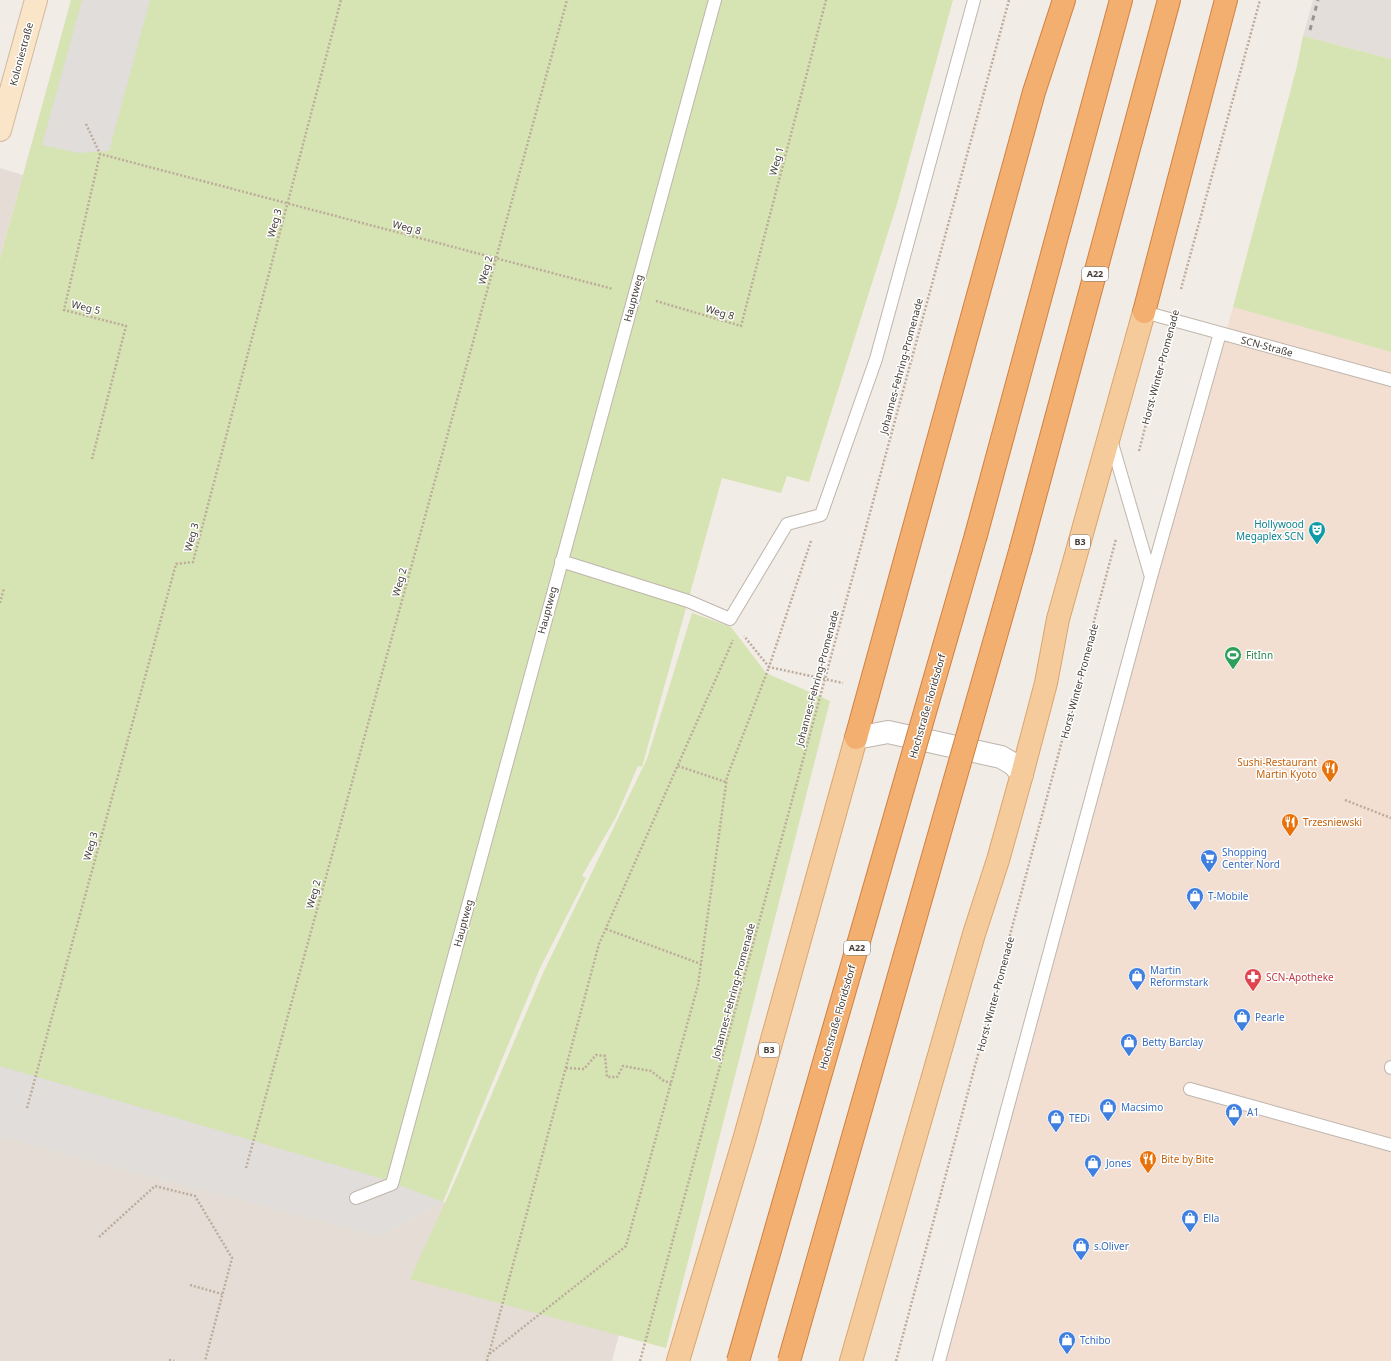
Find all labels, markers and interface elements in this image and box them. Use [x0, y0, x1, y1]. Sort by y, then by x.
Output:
street label: Koloniestraße [6, 20, 36, 87]
street label: Weg 1 [765, 145, 787, 177]
street label: Weg 3 [263, 207, 285, 239]
street label: Weg 8 [391, 216, 423, 238]
street label: Weg 2 [474, 254, 496, 286]
road number: A22 [1082, 267, 1108, 281]
street label: Hauptweg [620, 273, 646, 323]
street label: Johannes-Fehring-Promenade [876, 296, 926, 437]
street label: Weg 5 [70, 297, 102, 317]
street label: Weg 8 [704, 301, 736, 323]
street label: Horst-Winter-Promenade [1138, 308, 1182, 426]
street label: SCN-Straße [1239, 332, 1295, 360]
place label: Hollywood Megaplex SCN [1236, 517, 1304, 543]
theatre icon: Hollywood Megaplex SCN [1307, 520, 1327, 545]
street label: Weg 3 [180, 521, 202, 553]
road number: B3 [1070, 535, 1090, 549]
street label: Weg 2 [388, 566, 410, 598]
street label: Hauptweg [534, 585, 560, 635]
street label: Johannes-Fehring-Promenade [792, 608, 842, 749]
street label: Horst-Winter-Promenade [1057, 622, 1101, 740]
sports icon: FitInn [1223, 645, 1243, 670]
place label: FitInn [1246, 648, 1273, 662]
street label: Hochstraße Floridsdorf [905, 652, 949, 760]
place label: Sushi-Restaurant Martin Kyoto [1237, 755, 1317, 781]
restaurant icon: Sushi-Restaurant Martin Kyoto [1320, 758, 1340, 783]
restaurant icon: Trzesniewski [1280, 812, 1300, 837]
place label: Trzesniewski [1303, 815, 1362, 829]
street label: Weg 3 [79, 830, 101, 862]
place label: Shopping Center Nord [1222, 845, 1280, 871]
supermarket icon: Shopping Center Nord [1199, 848, 1219, 873]
street label: Weg 2 [302, 878, 324, 910]
shop icon: T-Mobile [1185, 886, 1205, 911]
place label: T-Mobile [1208, 889, 1249, 903]
street label: Hauptweg [450, 898, 476, 948]
street label: Johannes-Fehring-Promenade [708, 921, 758, 1062]
street label: Horst-Winter-Promenade [973, 935, 1017, 1053]
road number: A22 [844, 941, 870, 955]
street label: Hochstraße Floridsdorf [815, 963, 859, 1071]
place label: Martin Reformstark [1150, 963, 1209, 989]
shop icon: Martin Reformstark [1127, 966, 1147, 991]
pharmacy icon: SCN-Apotheke [1243, 967, 1263, 992]
place label: SCN-Apotheke [1266, 970, 1334, 984]
shop icon: Pearle [1232, 1007, 1252, 1032]
place label: Pearle [1255, 1010, 1285, 1024]
shop icon: Betty Barclay [1119, 1032, 1139, 1057]
place label: Betty Barclay [1142, 1035, 1204, 1049]
road number: B3 [759, 1043, 779, 1057]
shop icon: Macsimo [1098, 1097, 1118, 1122]
place label: Macsimo [1121, 1100, 1163, 1114]
shop icon: A1 [1224, 1102, 1244, 1127]
place label: A1 [1247, 1105, 1259, 1119]
shop icon: TEDi [1046, 1108, 1066, 1133]
place label: TEDi [1069, 1111, 1090, 1125]
restaurant icon: Bite by Bite [1138, 1149, 1158, 1174]
place label: Bite by Bite [1161, 1152, 1214, 1166]
shop icon: Jones [1083, 1153, 1103, 1178]
place label: Jones [1105, 1156, 1132, 1170]
shop icon: Ella [1180, 1208, 1200, 1233]
place label: Ella [1203, 1211, 1219, 1225]
shop icon: s.Oliver [1071, 1236, 1091, 1261]
place label: s.Oliver [1094, 1239, 1129, 1253]
shop icon: Tchibo [1057, 1330, 1077, 1355]
place label: Tchibo [1080, 1333, 1111, 1347]

